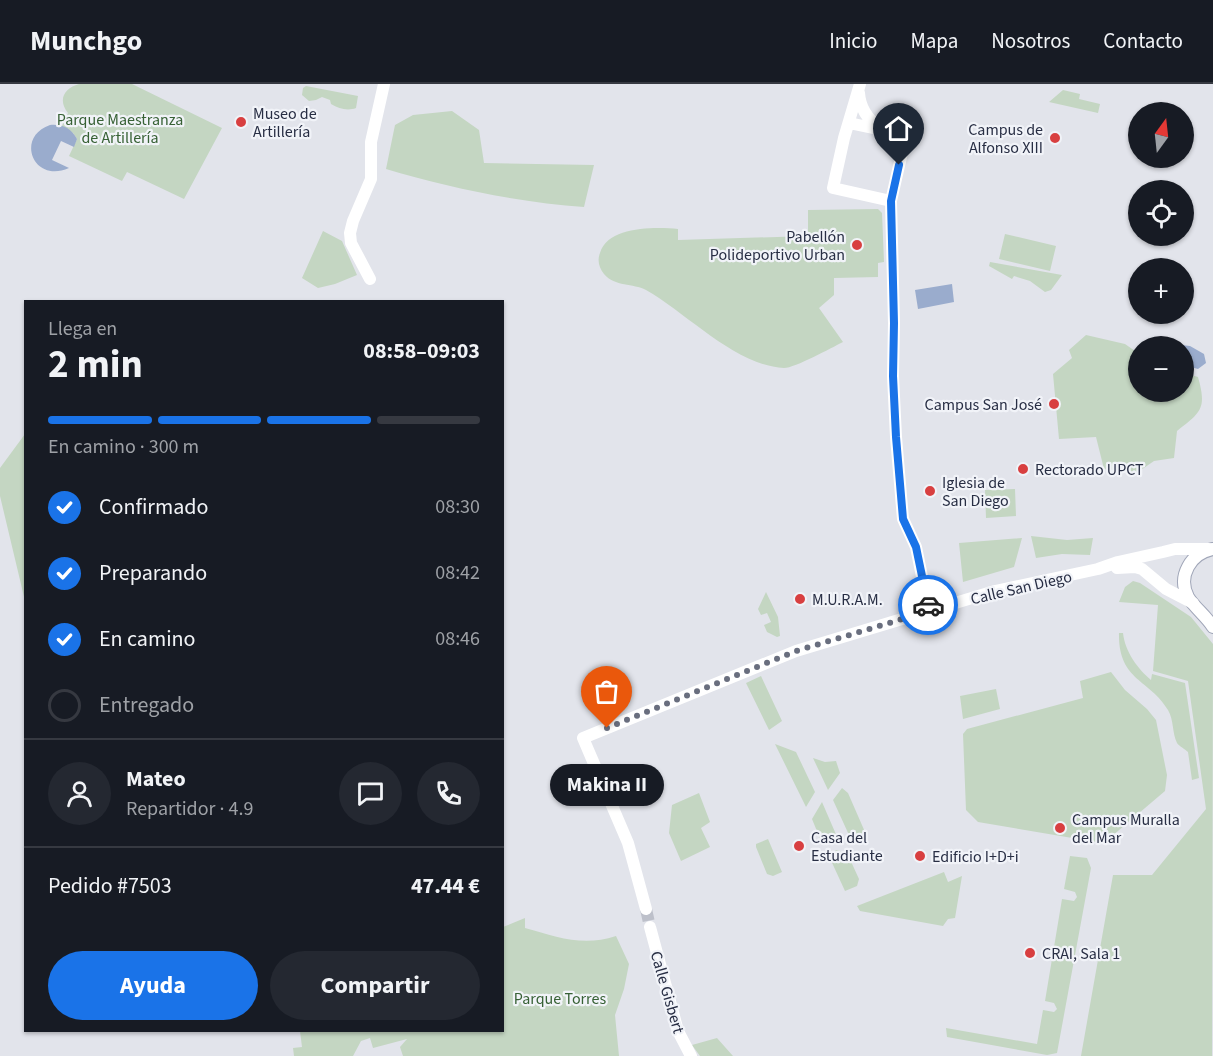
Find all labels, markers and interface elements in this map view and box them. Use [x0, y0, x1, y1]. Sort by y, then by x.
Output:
text: Munchgo [30, 21, 142, 61]
text: Inicio [829, 26, 877, 56]
text: Mapa [910, 26, 958, 56]
text: Nosotros [991, 26, 1070, 56]
text: Contacto [1103, 26, 1183, 56]
north arrow [1128, 102, 1194, 168]
map controls [1128, 102, 1194, 402]
place label: Museo de Artillería [253, 103, 317, 143]
pin [873, 103, 924, 165]
park label: Parque Maestranza de Artillería [57, 109, 183, 149]
icon: home [882, 112, 915, 145]
marker: Museo de Artillería [234, 115, 248, 129]
place label: Campus de Alfonso XIII [968, 119, 1043, 159]
marker: Campus de Alfonso XIII [1048, 131, 1062, 145]
button: locate [1128, 180, 1194, 246]
place label: Pabellón Polideportivo Urban [710, 226, 845, 266]
marker: Pabellón Polideportivo Urban [850, 238, 864, 252]
button: + [1128, 258, 1194, 324]
text: Llega en [48, 315, 117, 343]
text: 08:58–09:03 [363, 335, 480, 367]
button: − [1128, 336, 1194, 402]
text: 2 min [48, 337, 143, 393]
place label: Campus San José [925, 394, 1042, 416]
marker: Campus San José [1047, 397, 1061, 411]
text: En camino · 300 m [48, 433, 199, 461]
place label: Rectorado UPCT [1035, 459, 1144, 481]
marker: Rectorado UPCT [1016, 462, 1030, 476]
place label: Iglesia de San Diego [942, 472, 1009, 512]
marker: Iglesia de San Diego [923, 484, 937, 498]
icon: check [48, 491, 81, 524]
text: Confirmado [99, 491, 208, 523]
text: 08:30 [435, 493, 480, 521]
icon: check [48, 557, 81, 590]
text: Preparando [99, 557, 207, 589]
text: 08:42 [435, 559, 480, 587]
street label: Calle San Diego [969, 566, 1074, 610]
courier [898, 575, 958, 635]
place label: M.U.R.A.M. [812, 589, 883, 611]
icon: car [912, 589, 945, 622]
marker: M.U.R.A.M. [793, 592, 807, 606]
icon: check [48, 623, 81, 656]
text: En camino [99, 623, 196, 655]
text: 08:46 [435, 625, 480, 653]
pin [581, 666, 632, 728]
icon: bag [590, 675, 623, 708]
text: Entregado [99, 689, 194, 721]
button: person [48, 762, 111, 825]
button: chat [339, 762, 402, 825]
button: phone [417, 762, 480, 825]
text: Mateo [126, 763, 186, 795]
callout: Makina II [550, 764, 664, 806]
text: Makina II [567, 771, 647, 799]
text: Repartidor · 4.9 [126, 795, 253, 823]
place label: Campus Muralla del Mar [1072, 809, 1180, 849]
marker: Campus Muralla del Mar [1053, 821, 1067, 835]
place label: Casa del Estudiante [811, 827, 883, 867]
marker: Casa del Estudiante [792, 839, 806, 853]
place label: Edificio I+D+i [932, 846, 1019, 868]
marker: Edificio I+D+i [913, 849, 927, 863]
text: Pedido #7503 [48, 870, 172, 902]
text: 47.44 € [411, 870, 480, 902]
place label: CRAI, Sala 1 [1042, 943, 1120, 965]
marker: CRAI, Sala 1 [1023, 946, 1037, 960]
street label: Calle Gisbert [645, 949, 689, 1037]
button: Ayuda [48, 951, 258, 1020]
button: Compartir [270, 951, 480, 1020]
park label: Parque Torres [514, 988, 606, 1010]

